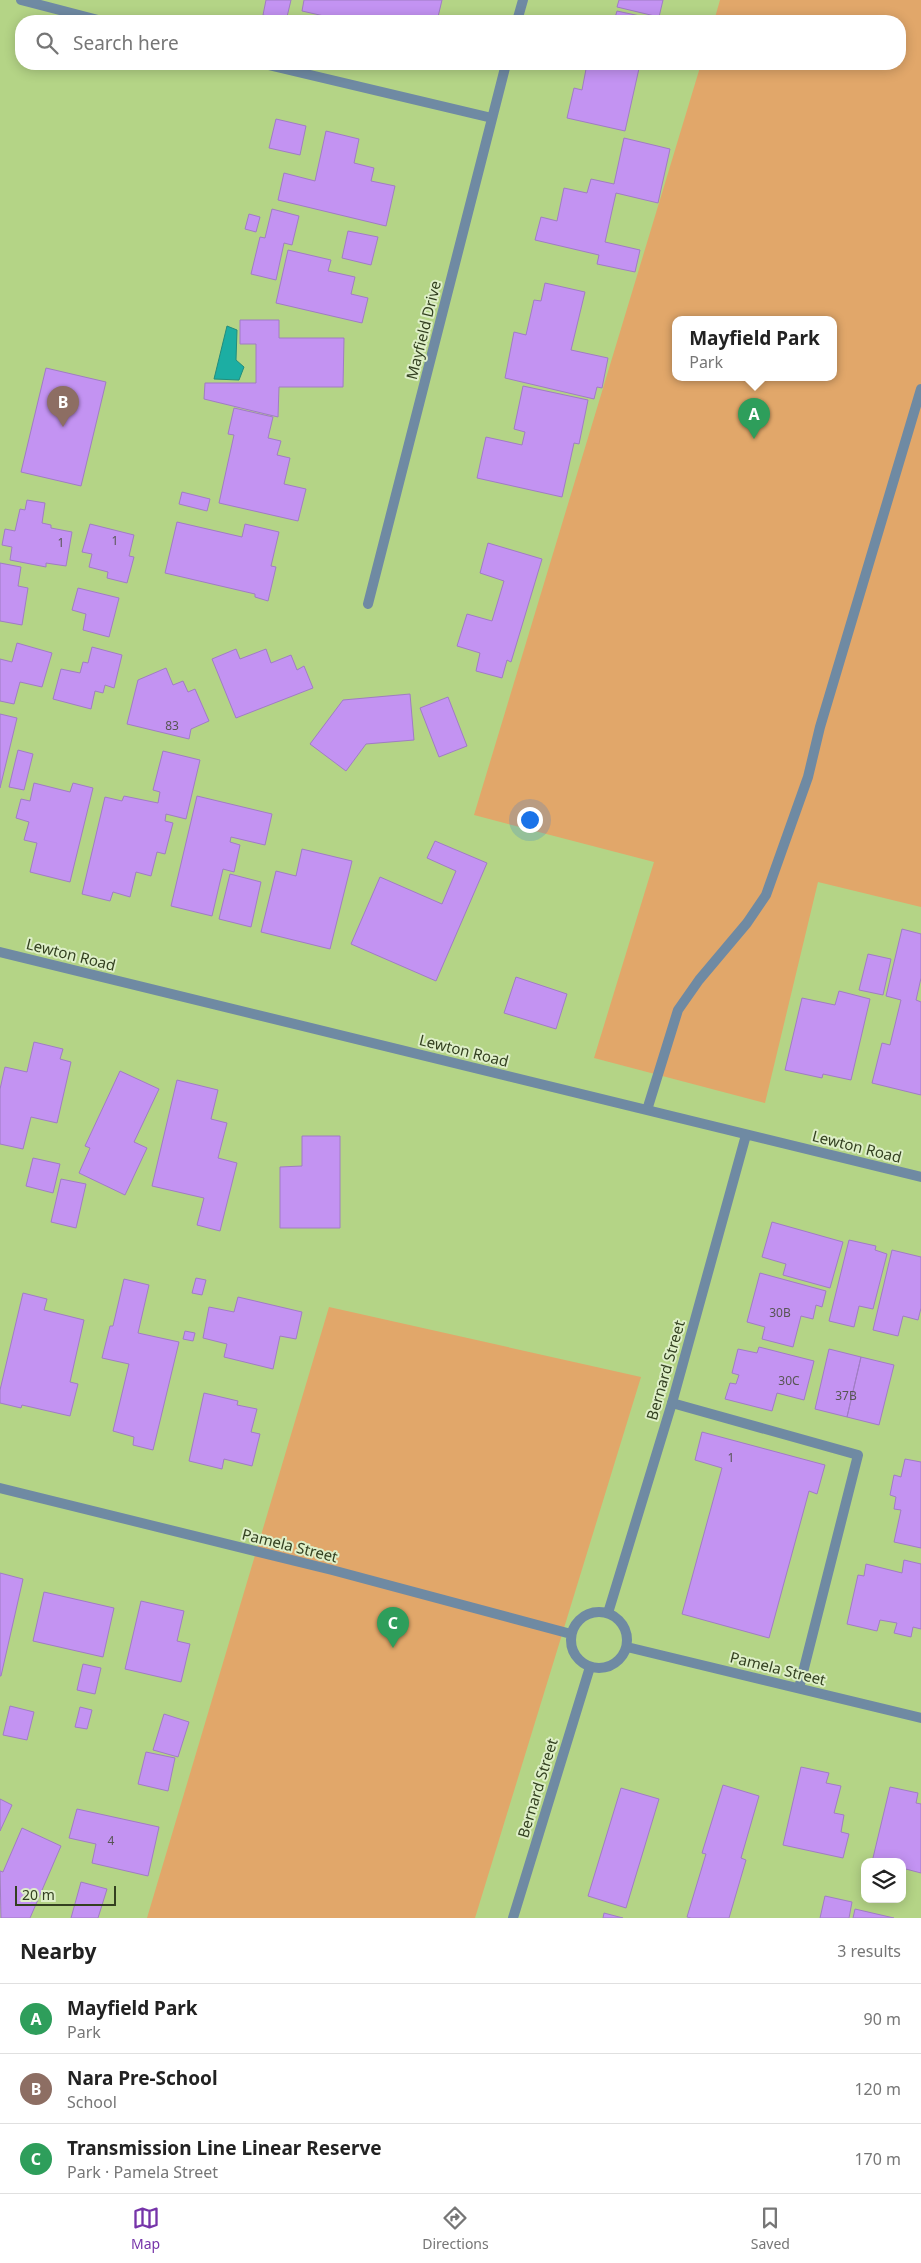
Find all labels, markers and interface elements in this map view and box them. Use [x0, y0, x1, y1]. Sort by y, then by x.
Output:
search box [15, 15, 906, 70]
icon: search [33, 29, 61, 57]
text: Search here [73, 30, 179, 56]
street label: Mayfield Drive [401, 278, 445, 382]
popup [672, 316, 837, 381]
text: Mayfield Park [689, 325, 820, 351]
text: Park [689, 351, 723, 373]
pin: B [47, 386, 79, 427]
pin: A [738, 398, 770, 439]
house number: 1 [112, 532, 118, 549]
house number: 1 [58, 534, 64, 551]
house number: 83 [165, 717, 179, 734]
your location [517, 807, 543, 833]
street label: Lewton Road [24, 933, 118, 975]
street label: Lewton Road [417, 1029, 511, 1071]
street label: Lewton Road [810, 1125, 904, 1167]
house number: 30B [769, 1304, 791, 1321]
street label: Bernard Street [641, 1317, 689, 1422]
house number: 30C [778, 1372, 800, 1389]
house number: 37B [835, 1387, 857, 1404]
house number: 1 [728, 1449, 734, 1466]
street label: Pamela Street [240, 1523, 341, 1567]
pin: C [377, 1607, 409, 1648]
street label: Pamela Street [728, 1646, 829, 1690]
street label: Bernard Street [512, 1735, 562, 1840]
house number: 4 [108, 1832, 115, 1849]
map controls [861, 1858, 906, 1903]
button: layers [861, 1858, 906, 1903]
scale bar [15, 1883, 116, 1906]
text: 20 m [22, 1885, 55, 1904]
text: Nearby [20, 1937, 96, 1965]
text: 3 results [837, 1940, 901, 1962]
text: Mayfield Park [67, 1995, 198, 2021]
text: A [30, 2008, 42, 2030]
text: 90 m [864, 2008, 901, 2030]
text: Park [67, 2021, 101, 2043]
text: Nara Pre-School [67, 2065, 218, 2091]
text: B [31, 2078, 41, 2100]
text: 120 m [854, 2078, 901, 2100]
text: School [67, 2091, 117, 2113]
text: Transmission Line Linear Reserve [67, 2135, 382, 2161]
text: C [31, 2148, 41, 2170]
text: 170 m [854, 2148, 901, 2170]
text: Park · Pamela Street [67, 2161, 218, 2183]
tab: Map [131, 2204, 160, 2253]
tab: Directions [422, 2204, 489, 2253]
tab: Saved [751, 2204, 790, 2253]

